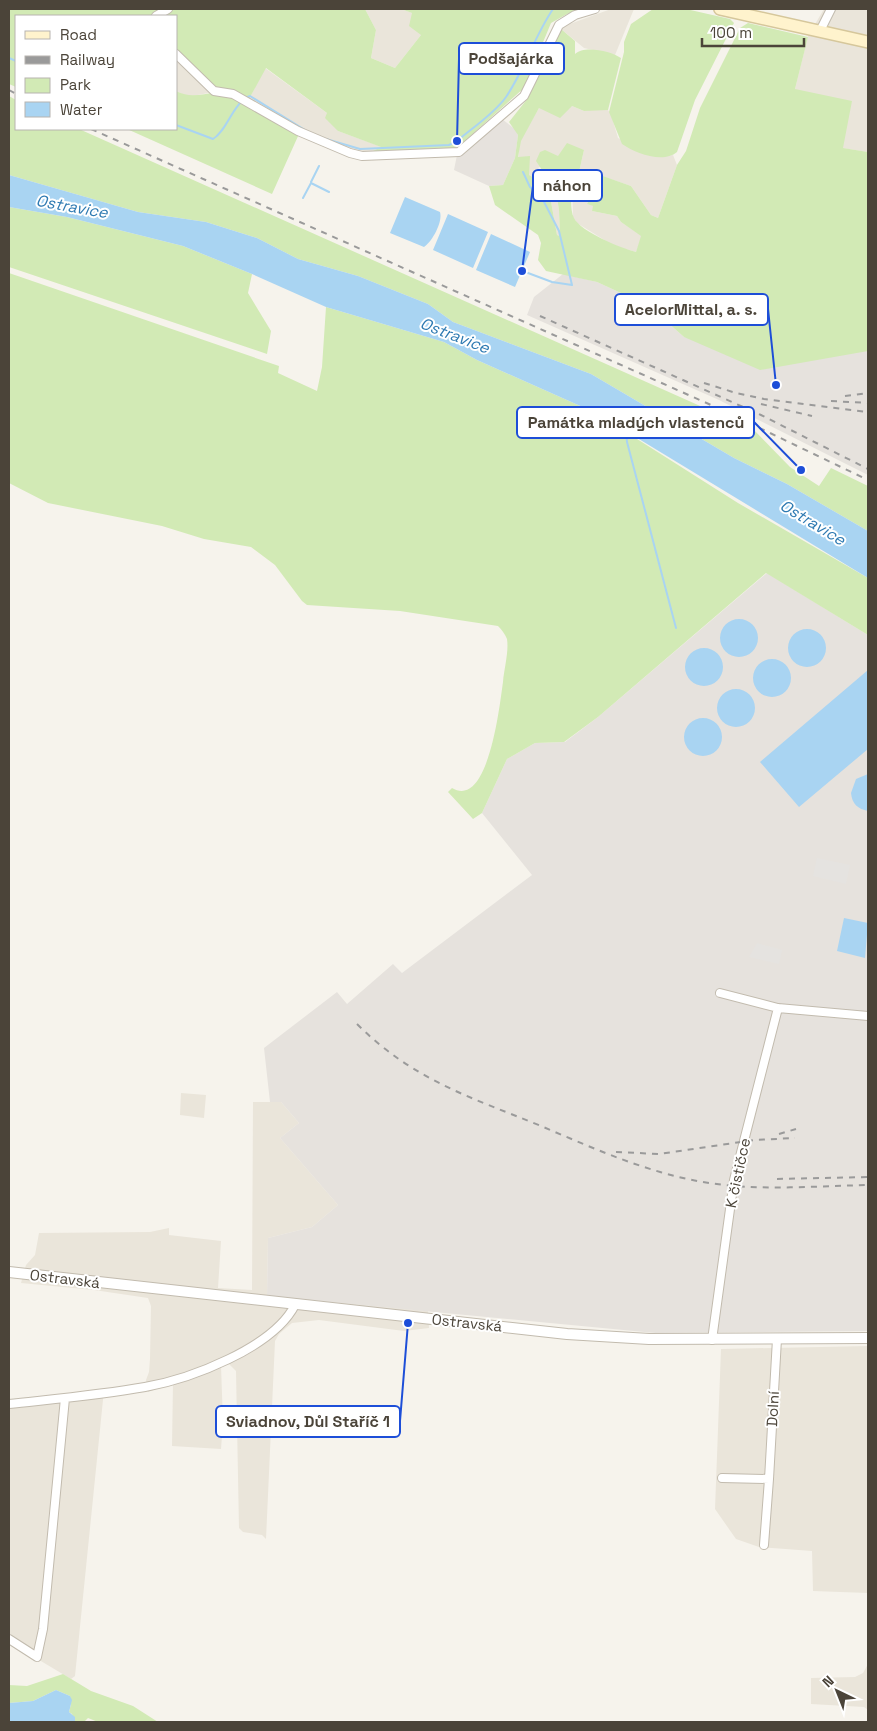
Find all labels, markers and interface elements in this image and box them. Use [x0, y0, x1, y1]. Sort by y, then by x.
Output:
legend [15, 15, 178, 130]
scale bar [702, 15, 804, 47]
text: 100 m [710, 23, 752, 42]
text: Road [60, 25, 97, 44]
callout: Podšajárka [459, 43, 564, 74]
text: Podšajárka [468, 48, 554, 69]
text: Railway [60, 50, 115, 69]
text: Park [60, 75, 91, 94]
text: Water [60, 100, 103, 119]
callout: náhon [533, 170, 602, 201]
text: náhon [543, 175, 591, 196]
water label: Ostravice [34, 190, 110, 223]
callout: AcelorMittal, a. s. [615, 294, 768, 325]
text: AcelorMittal, a. s. [625, 299, 757, 320]
water label: Ostravice [417, 313, 493, 358]
callout: Památka mladých vlastenců [517, 407, 754, 438]
text: Památka mladých vlastenců [528, 412, 744, 433]
water label: Ostravice [776, 495, 850, 550]
street label: K čističce [721, 1136, 754, 1209]
street label: Ostravská [29, 1265, 102, 1292]
street label: Ostravská [431, 1309, 504, 1336]
street label: Dolní [762, 1390, 783, 1427]
callout: Sviadnov, Důl Staříč 1 [216, 1406, 400, 1437]
text: Sviadnov, Důl Staříč 1 [226, 1411, 390, 1432]
north arrow [812, 1666, 862, 1716]
text: N [819, 1672, 838, 1691]

